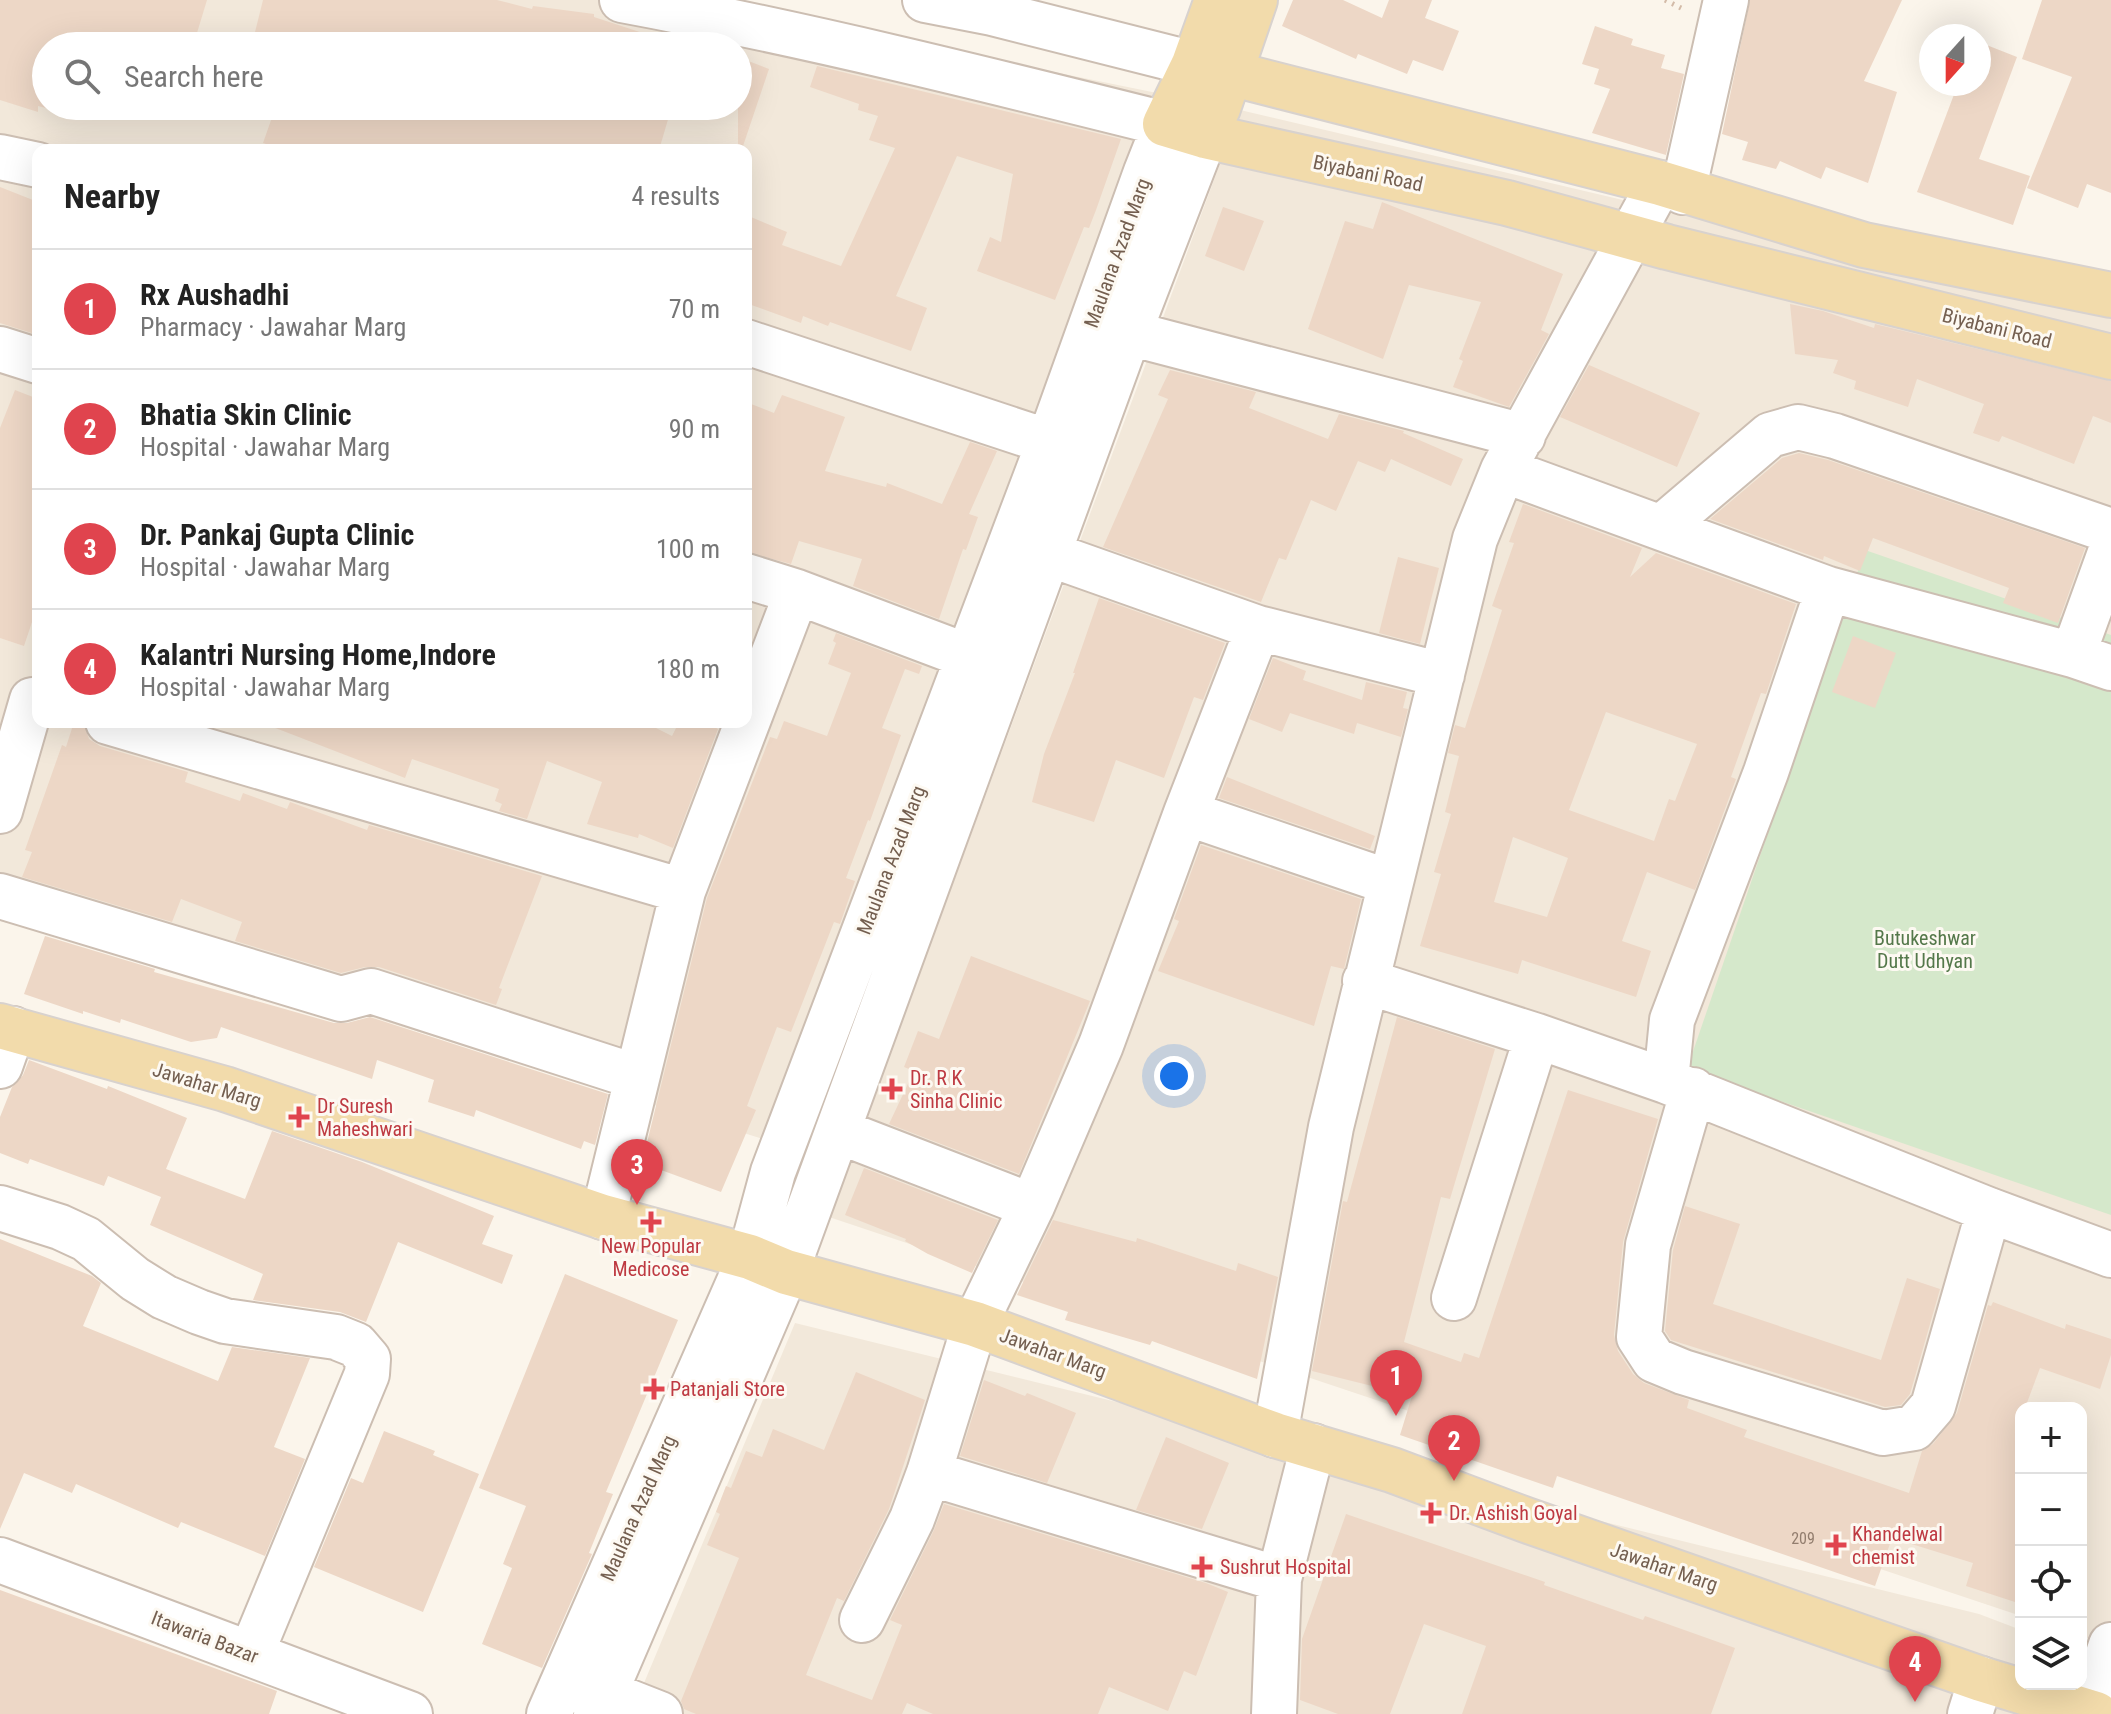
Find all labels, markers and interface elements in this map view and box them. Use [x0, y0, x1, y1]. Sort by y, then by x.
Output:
north arrow [1919, 24, 1991, 96]
search box [32, 32, 752, 120]
icon: search [60, 54, 104, 98]
text: Search here [124, 59, 264, 94]
street label: Biyabani Road [1311, 150, 1425, 196]
street label: Maulana Azad Marg [1079, 175, 1155, 331]
text: Nearby [64, 176, 160, 216]
text: 4 results [631, 181, 720, 211]
text: Rx Aushadhi [140, 277, 289, 312]
text: 1 [83, 294, 97, 324]
text: 70 m [669, 294, 720, 324]
street label: Biyabani Road [1940, 303, 2054, 353]
text: Pharmacy · Jawahar Marg [140, 312, 406, 342]
text: Bhatia Skin Clinic [140, 397, 352, 432]
text: 2 [83, 414, 97, 444]
text: 90 m [669, 414, 720, 444]
text: Hospital · Jawahar Marg [140, 432, 390, 462]
text: Dr. Pankaj Gupta Clinic [140, 517, 414, 552]
text: 3 [83, 534, 97, 564]
text: 100 m [656, 534, 720, 564]
text: Hospital · Jawahar Marg [140, 552, 390, 582]
text: Kalantri Nursing Home,Indore [140, 637, 496, 672]
text: 4 [83, 654, 97, 684]
text: 180 m [656, 654, 720, 684]
text: Hospital · Jawahar Marg [140, 672, 390, 702]
street label: Maulana Azad Marg [852, 782, 930, 938]
park label: Butukeshwar Dutt Udhyan [1874, 926, 1976, 973]
your location [1154, 1056, 1194, 1096]
street label: Jawahar Marg [150, 1057, 264, 1113]
place label: Dr. R K Sinha Clinic [910, 1066, 1003, 1113]
marker: Dr. R K Sinha Clinic [881, 1078, 903, 1100]
place label: Dr Suresh Maheshwari [317, 1094, 413, 1141]
marker: Dr Suresh Maheshwari [288, 1106, 310, 1128]
pin: 3 [611, 1139, 663, 1205]
marker: New Popular Medicose [642, 1213, 660, 1231]
place label: New Popular Medicose [601, 1234, 701, 1281]
street label: Jawahar Marg [996, 1323, 1110, 1383]
pin: 1 [1370, 1350, 1422, 1416]
place label: Patanjali Store [670, 1377, 785, 1401]
marker: Patanjali Store [645, 1380, 663, 1398]
map controls [2015, 1402, 2087, 1690]
button: + [2015, 1402, 2087, 1474]
pin: 2 [1428, 1415, 1480, 1481]
street label: Maulana Azad Marg [595, 1431, 681, 1585]
button: − [2015, 1474, 2087, 1546]
place label: Dr. Ashish Goyal [1449, 1501, 1578, 1525]
marker: Dr. Ashish Goyal [1420, 1502, 1442, 1524]
place label: Khandelwal chemist [1852, 1522, 1943, 1569]
house number: 209 [1791, 1529, 1815, 1548]
marker: Khandelwal chemist [1827, 1536, 1845, 1554]
street label: Jawahar Marg [1607, 1537, 1721, 1597]
button: locate [2015, 1546, 2087, 1618]
place label: Sushrut Hospital [1220, 1555, 1351, 1579]
marker: Sushrut Hospital [1191, 1556, 1213, 1578]
street label: Itawaria Bazar [148, 1606, 262, 1668]
button: layers [2015, 1618, 2087, 1690]
pin: 4 [1889, 1636, 1941, 1702]

